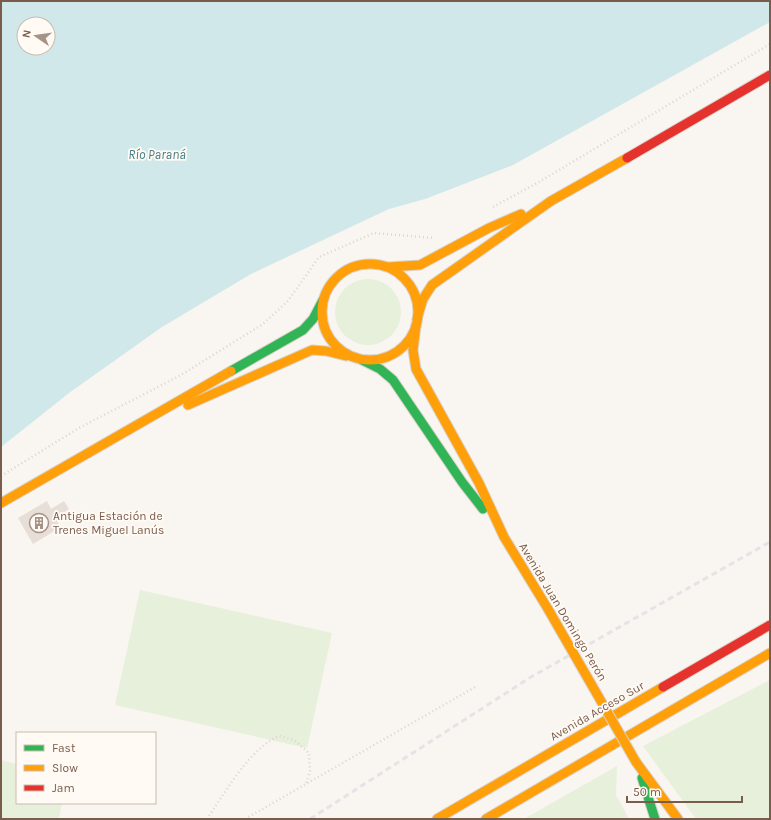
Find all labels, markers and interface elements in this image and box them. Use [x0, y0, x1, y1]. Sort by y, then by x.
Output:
north arrow [16, 16, 56, 56]
text: N [20, 29, 34, 39]
water label: Río Paraná [128, 147, 186, 162]
place label: Antigua Estación de Trenes Miguel Lanús [53, 509, 164, 537]
building icon: Antigua Estación de Trenes Miguel Lanús [28, 512, 50, 534]
street label: Avenida Juan Domingo Perón [516, 540, 610, 684]
street label: Avenida Acceso Sur [548, 678, 647, 744]
legend [16, 732, 156, 804]
text: Fast [52, 741, 76, 755]
text: Slow [52, 761, 78, 775]
scale bar [627, 778, 742, 804]
text: Jam [52, 781, 75, 795]
text: 50 m [633, 785, 661, 799]

